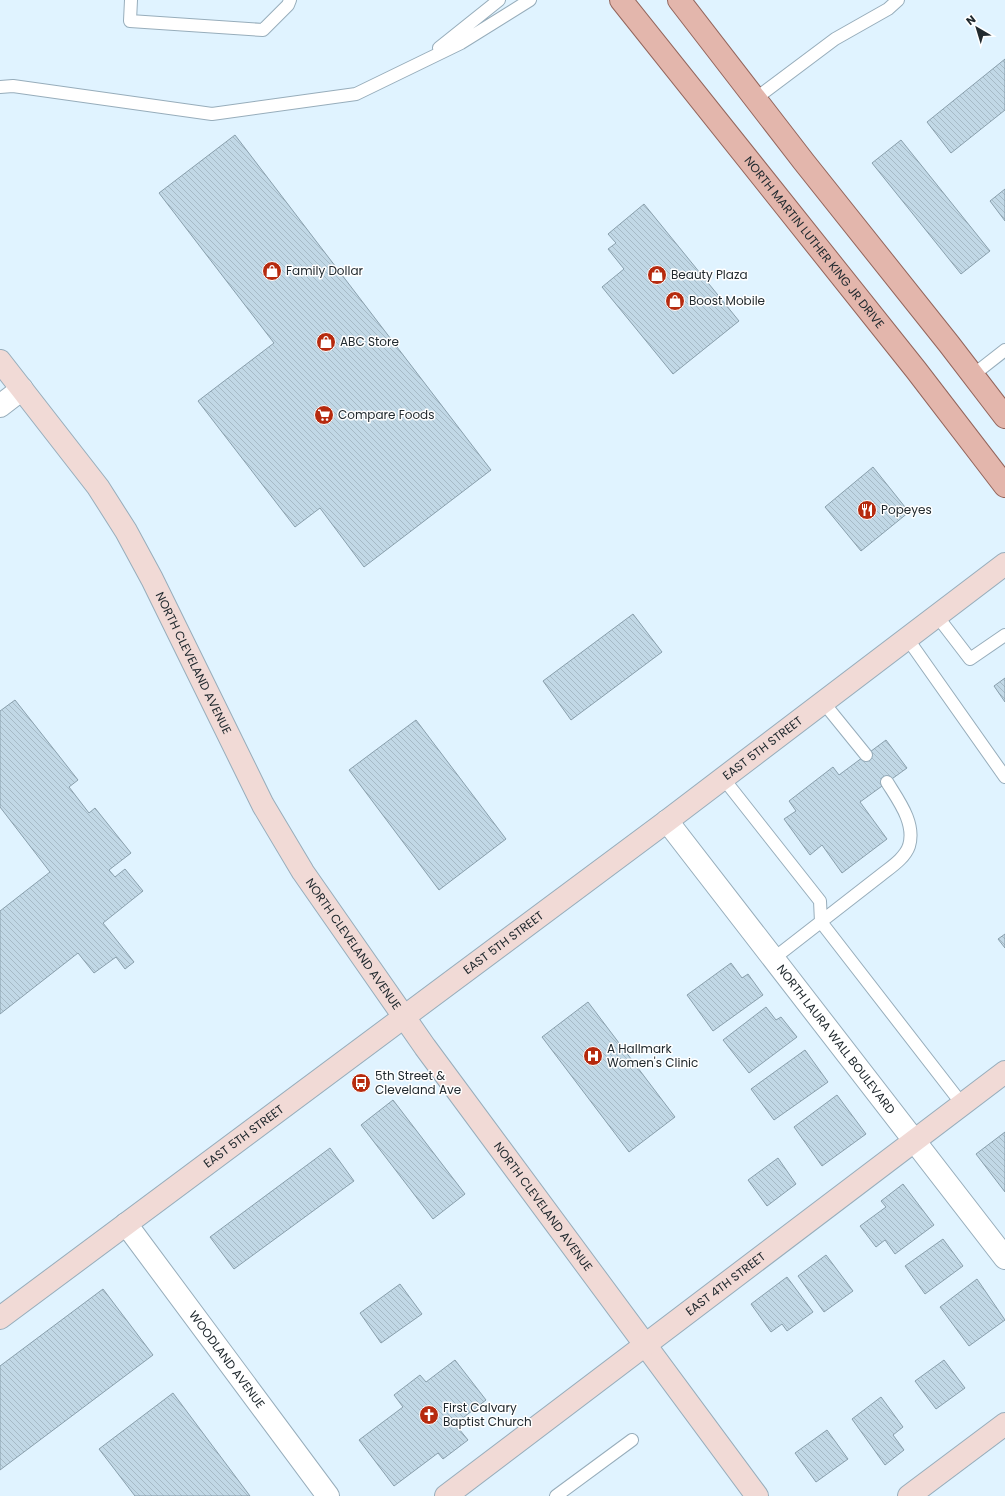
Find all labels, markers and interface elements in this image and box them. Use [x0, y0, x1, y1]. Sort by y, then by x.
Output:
north arrow [957, 8, 997, 48]
text: N [963, 11, 979, 29]
street label: NORTH MARTIN LUTHER KING JR DRIVE [741, 152, 889, 332]
shop icon: Family Dollar [261, 260, 283, 282]
place label: Family Dollar [286, 262, 364, 279]
shop icon: Beauty Plaza [646, 264, 668, 286]
place label: Beauty Plaza [671, 266, 748, 283]
shop icon: Boost Mobile [664, 290, 686, 312]
place label: Boost Mobile [689, 292, 765, 309]
shop icon: ABC Store [315, 331, 337, 353]
place label: ABC Store [340, 333, 399, 350]
supermarket icon: Compare Foods [313, 404, 335, 426]
place label: Compare Foods [338, 406, 434, 423]
restaurant icon: Popeyes [856, 499, 878, 521]
place label: Popeyes [881, 501, 932, 518]
street label: NORTH CLEVELAND AVENUE [152, 589, 236, 737]
street label: EAST 5TH STREET [719, 712, 806, 784]
street label: NORTH CLEVELAND AVENUE [302, 875, 405, 1013]
street label: EAST 5TH STREET [460, 907, 547, 978]
street label: NORTH LAURA WALL BOULEVARD [773, 961, 900, 1117]
place label: A Hallmark Women's Clinic [607, 1040, 698, 1071]
hospital icon: A Hallmark Women's Clinic [582, 1045, 604, 1067]
place label: 5th Street & Cleveland Ave [375, 1067, 461, 1098]
bus stop icon: 5th Street & Cleveland Ave [350, 1072, 372, 1094]
street label: EAST 5TH STREET [200, 1100, 288, 1172]
street label: NORTH CLEVELAND AVENUE [490, 1138, 597, 1274]
street label: EAST 4TH STREET [682, 1247, 769, 1319]
street label: WOODLAND AVENUE [185, 1307, 269, 1412]
place label: First Calvary Baptist Church [443, 1399, 532, 1430]
church icon: First Calvary Baptist Church [418, 1404, 440, 1426]

